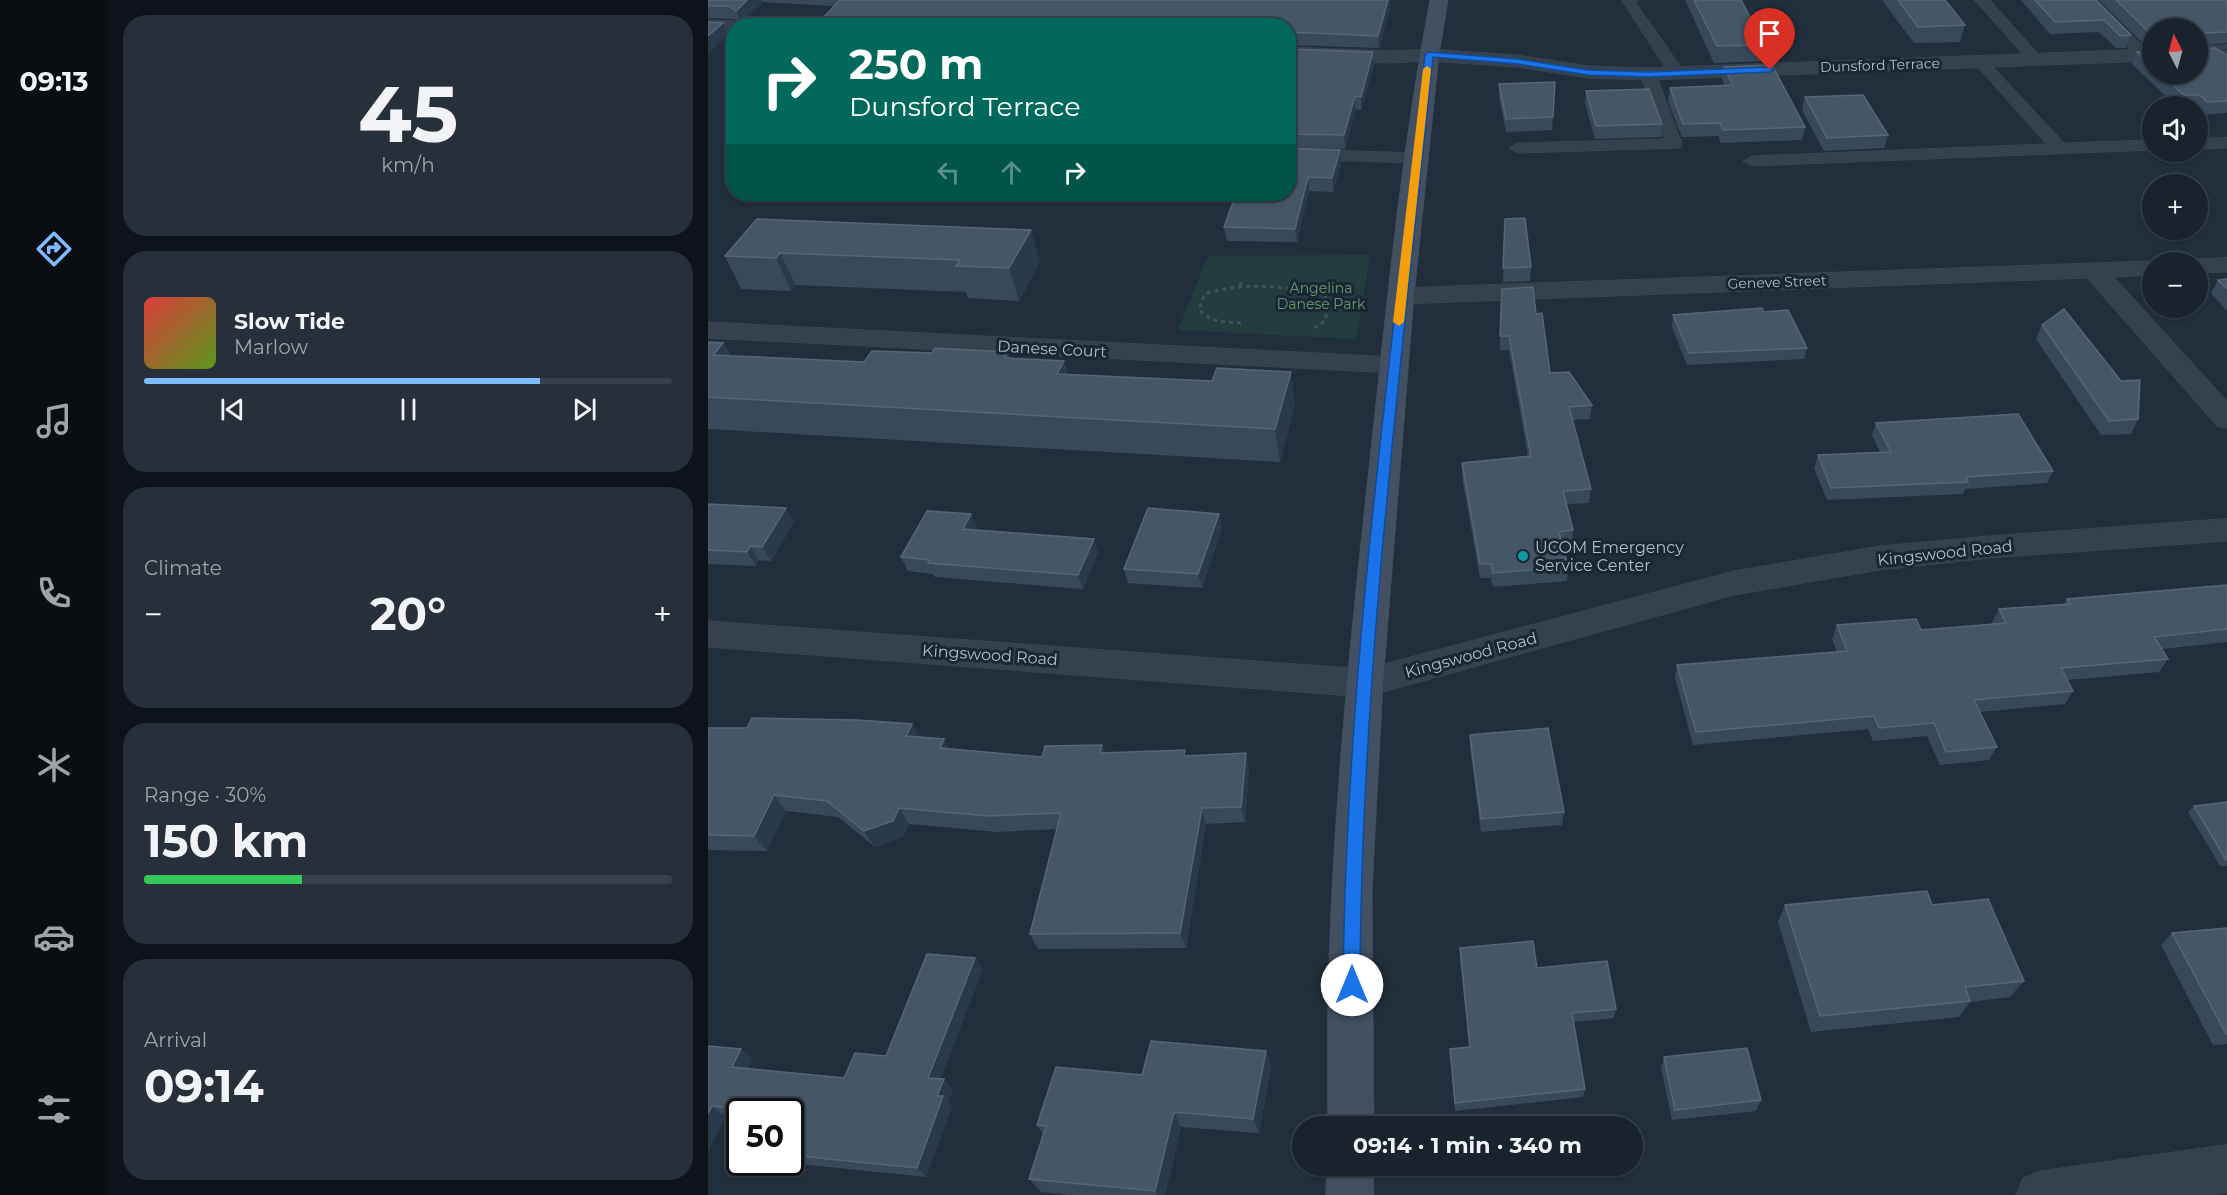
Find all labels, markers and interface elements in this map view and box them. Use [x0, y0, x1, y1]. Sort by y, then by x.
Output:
pin [1744, 8, 1795, 70]
icon: arrive [1753, 17, 1786, 50]
north arrow [2142, 18, 2208, 84]
map controls [2142, 18, 2208, 318]
text: 250 m [849, 38, 983, 90]
icon: right [750, 42, 828, 120]
street label: Dunsford Terrace [1820, 54, 1940, 76]
text: 09:13 [19, 65, 89, 98]
text: 45 [358, 66, 458, 162]
text: Dunsford Terrace [849, 90, 1080, 123]
button: sound [2142, 96, 2208, 162]
text: km/h [381, 153, 435, 177]
icon: left [932, 156, 965, 189]
icon: ahead [995, 156, 1028, 189]
icon: right [1058, 156, 1091, 189]
button: + [2142, 174, 2208, 240]
icon: directions [33, 228, 75, 270]
button: − [2142, 252, 2208, 318]
street label: Geneve Street [1727, 271, 1827, 293]
park label: Angelina Danese Park [1277, 279, 1366, 313]
text: Slow Tide [234, 308, 345, 335]
text: Marlow [234, 335, 308, 359]
street label: Danese Court [997, 337, 1108, 361]
icon: previous [216, 393, 249, 426]
icon: pause [392, 393, 425, 426]
icon: next [568, 393, 601, 426]
icon: music [33, 400, 75, 442]
street label: Kingswood Road [1876, 536, 2014, 570]
place label: UCOM Emergency Service Center [1535, 538, 1684, 575]
marker: UCOM Emergency Service Center [1516, 549, 1530, 563]
text: Climate [144, 556, 222, 580]
icon: phone [33, 572, 75, 614]
text: 20° [370, 586, 446, 641]
text: − [144, 594, 163, 634]
text: + [653, 594, 672, 634]
street label: Kingswood Road [1403, 628, 1539, 682]
street label: Kingswood Road [922, 641, 1058, 669]
icon: climate [33, 744, 75, 786]
text: Range · 30% [144, 783, 266, 807]
text: 150 km [144, 813, 308, 868]
icon: car [33, 916, 75, 958]
position arrow [1320, 953, 1384, 1017]
text: Arrival [144, 1028, 207, 1052]
text: 09:14 [144, 1058, 264, 1113]
icon: filters [33, 1088, 75, 1130]
speed limit sign: 50 [726, 1098, 804, 1176]
text: 09:14 · 1 min · 340 m [1353, 1132, 1582, 1159]

